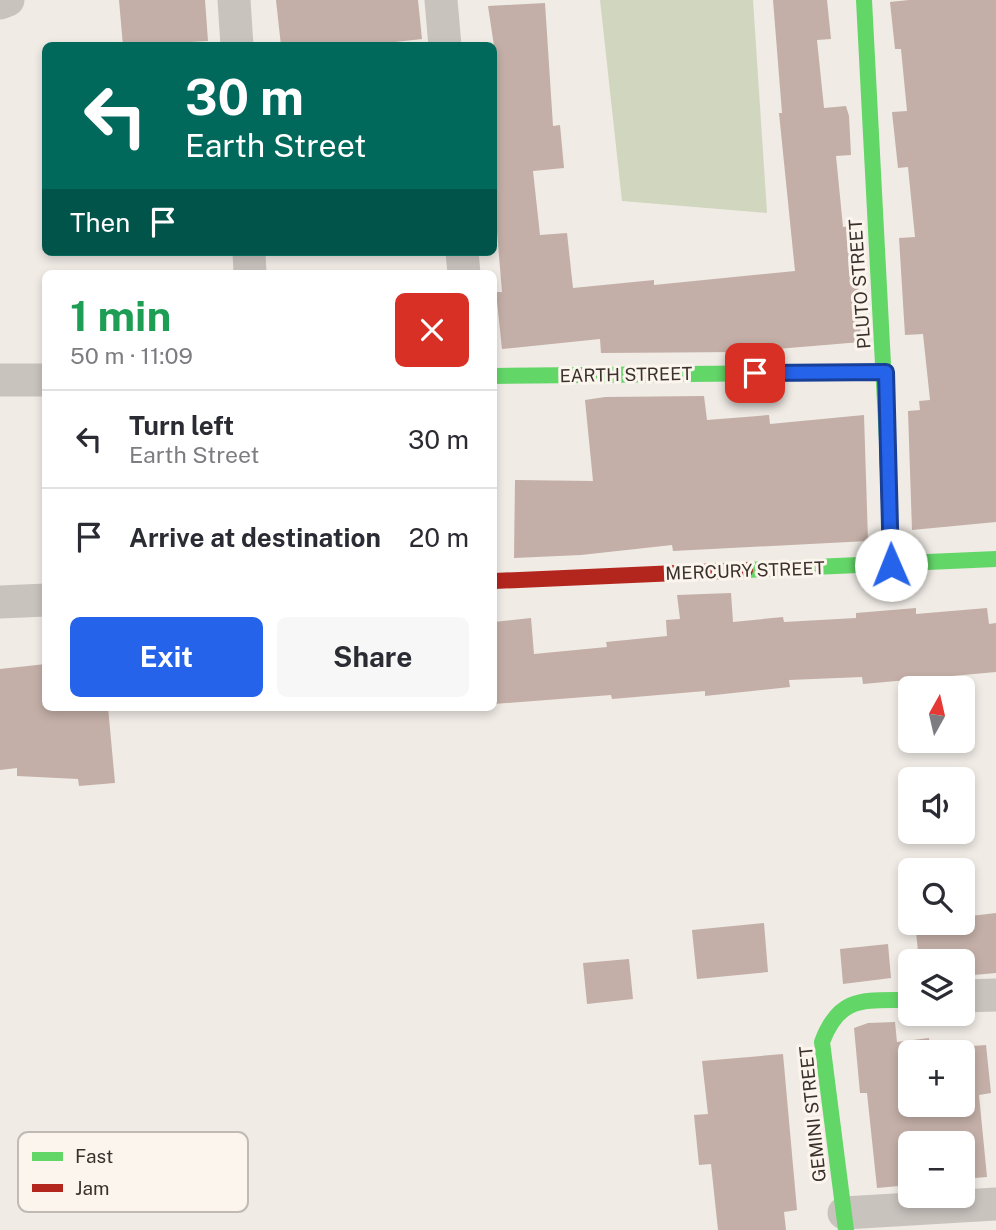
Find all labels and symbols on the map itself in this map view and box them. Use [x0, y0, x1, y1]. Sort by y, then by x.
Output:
street label: PLUTO STREET [844, 218, 875, 350]
pin [725, 343, 785, 403]
street label: EARTH STREET [559, 363, 693, 386]
position arrow [854, 528, 928, 602]
street label: MERCURY STREET [665, 557, 825, 584]
north arrow [898, 676, 975, 752]
street label: GEMINI STREET [795, 1045, 830, 1183]
legend [18, 1132, 248, 1212]
text: Fast [75, 1145, 113, 1167]
text: Jam [75, 1177, 109, 1199]

